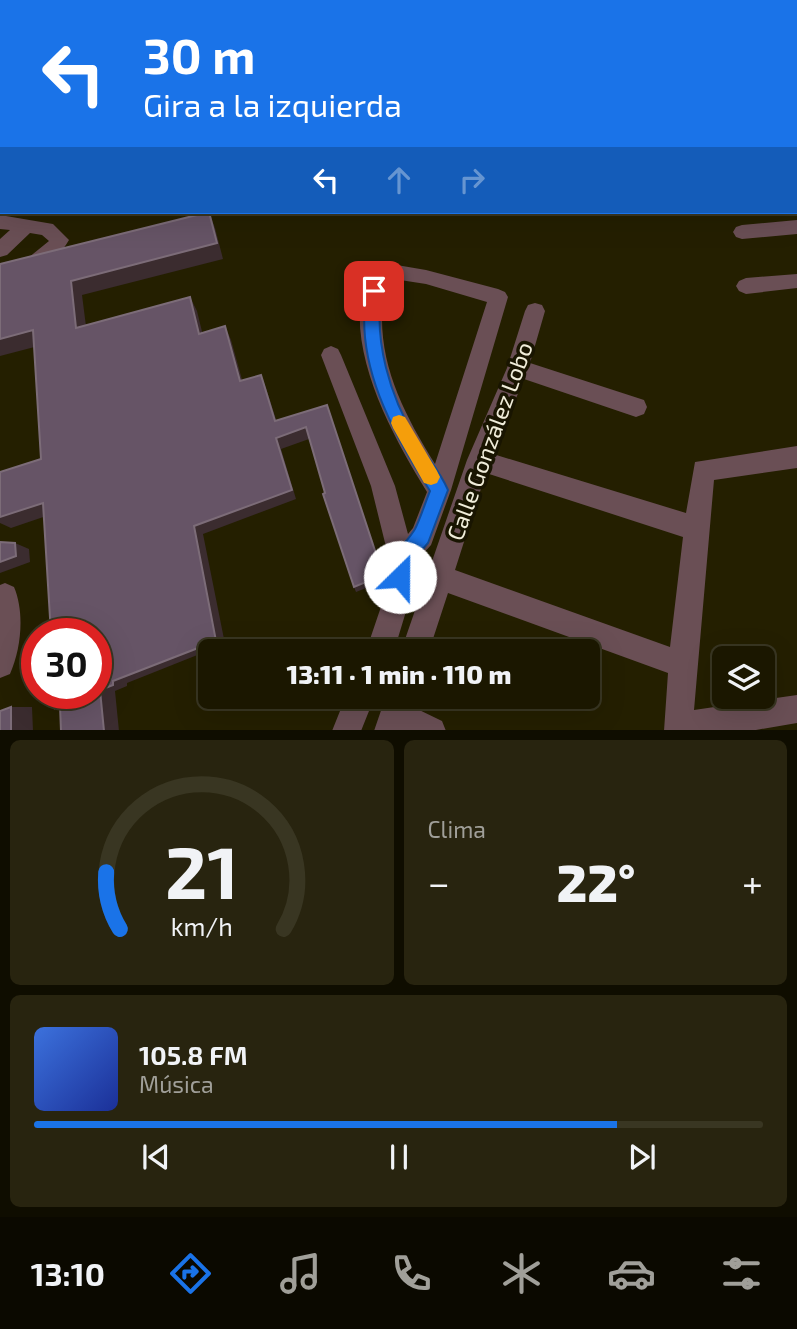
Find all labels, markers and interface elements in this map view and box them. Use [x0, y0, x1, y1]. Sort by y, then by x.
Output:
text: 30 m [143, 25, 255, 84]
icon: left [28, 28, 119, 119]
text: Gira a la izquierda [143, 85, 402, 123]
icon: left [307, 161, 345, 199]
icon: ahead [380, 161, 418, 199]
icon: right [453, 161, 491, 199]
pin [344, 261, 404, 321]
icon: arrive [355, 272, 393, 310]
street label: Calle González Lobo [440, 338, 538, 544]
position arrow [363, 540, 437, 614]
speed limit sign: 30 [21, 618, 112, 709]
map controls [712, 646, 775, 709]
button: layers [712, 646, 775, 709]
text: 13:11 · 1 min · 110 m [286, 658, 512, 689]
text: Clima [428, 815, 486, 843]
text: 21 [165, 826, 239, 914]
text: 22° [556, 850, 635, 912]
text: − [428, 859, 450, 905]
text: + [742, 859, 763, 905]
text: km/h [171, 910, 233, 940]
text: 105.8 FM [139, 1039, 247, 1070]
text: Música [139, 1070, 214, 1098]
icon: previous [137, 1138, 175, 1176]
icon: pause [380, 1138, 418, 1176]
icon: next [623, 1138, 661, 1176]
icon: directions [166, 1249, 215, 1298]
icon: music [276, 1249, 325, 1298]
icon: phone [387, 1249, 436, 1298]
icon: climate [497, 1249, 546, 1298]
icon: car [607, 1249, 656, 1298]
icon: filters [717, 1249, 766, 1298]
text: 13:10 [31, 1254, 105, 1292]

